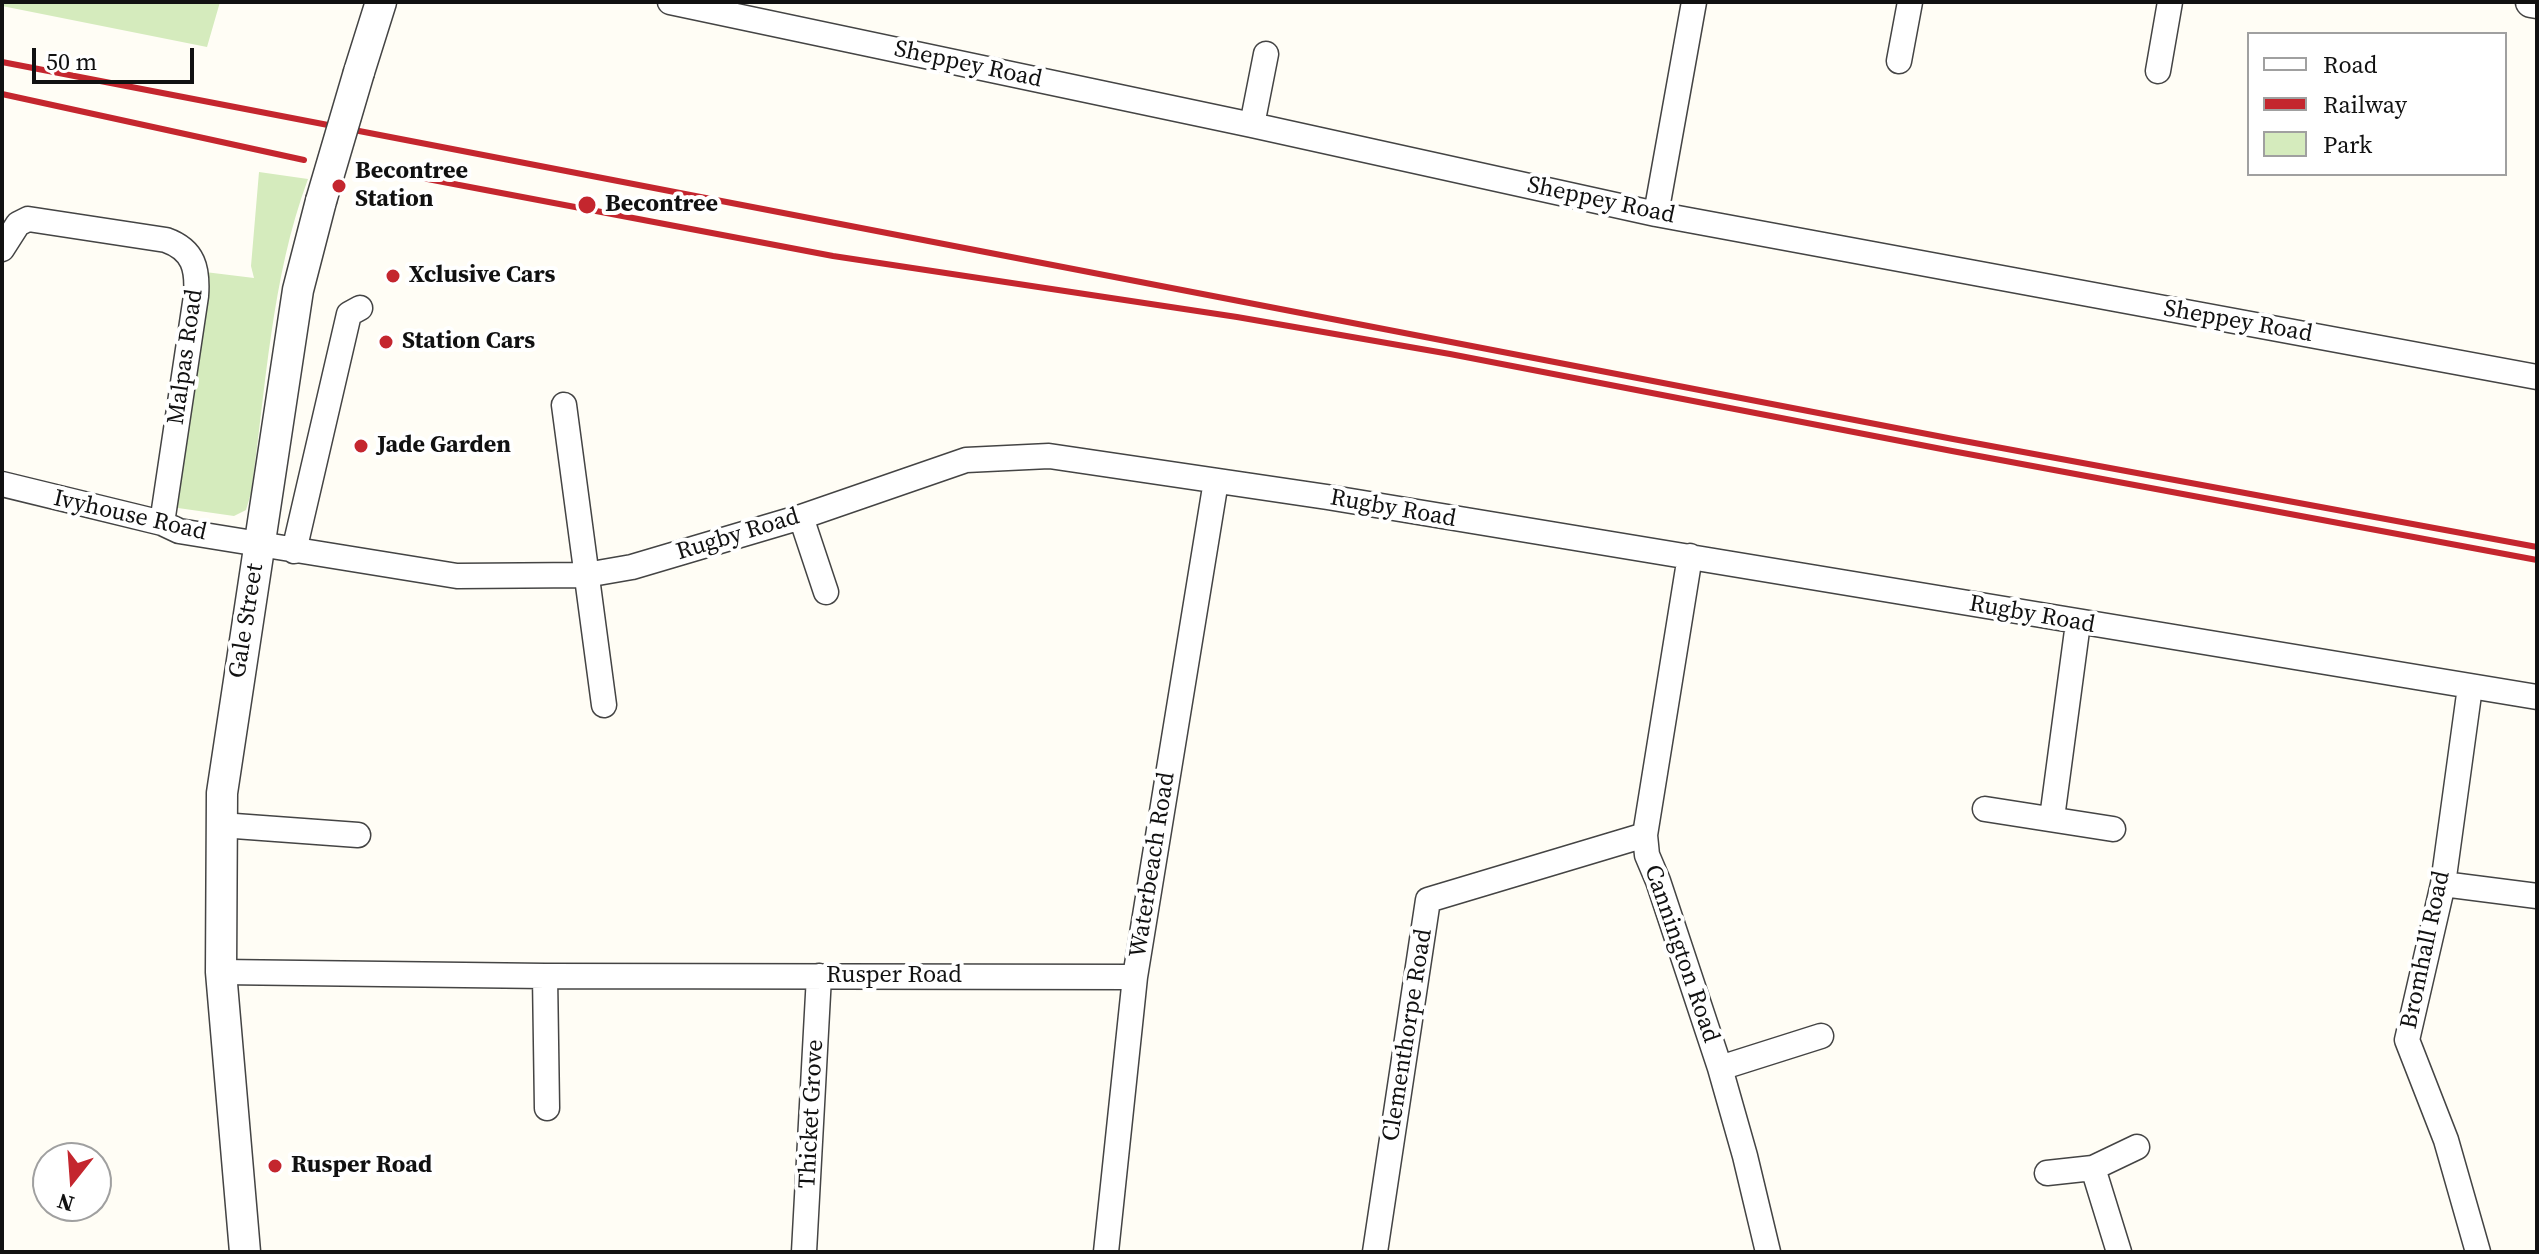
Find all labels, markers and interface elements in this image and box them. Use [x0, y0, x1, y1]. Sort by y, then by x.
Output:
scale bar [36, 32, 198, 82]
legend [2247, 32, 2507, 176]
street label: Sheppey Road [891, 35, 1045, 95]
text: 50 m [46, 45, 97, 78]
text: Road [2323, 48, 2377, 81]
text: Railway [2323, 88, 2407, 121]
text: Park [2323, 128, 2372, 161]
place label: Becontree Station [355, 158, 468, 214]
street label: Sheppey Road [1524, 171, 1678, 231]
marker: Becontree Station [330, 177, 348, 195]
place label: Becontree [605, 191, 718, 219]
marker: Becontree [576, 194, 598, 216]
place label: Xclusive Cars [409, 262, 555, 290]
marker: Xclusive Cars [384, 267, 402, 285]
street label: Malpas Road [162, 287, 210, 427]
street label: Sheppey Road [2161, 295, 2315, 349]
place label: Station Cars [402, 328, 535, 356]
marker: Station Cars [377, 333, 395, 351]
place label: Jade Garden [377, 432, 511, 460]
marker: Jade Garden [352, 437, 370, 455]
street label: Ivyhouse Road [51, 484, 209, 548]
street label: Rugby Road [1328, 484, 1458, 534]
street label: Rugby Road [673, 503, 803, 567]
street label: Gale Street [224, 562, 270, 680]
street label: Rugby Road [1967, 590, 2097, 640]
street label: Waterbeach Road [1124, 770, 1182, 960]
street label: Cannington Road [1637, 861, 1725, 1047]
street label: Bromhall Road [2395, 868, 2457, 1032]
street label: Clementhorpe Road [1377, 927, 1439, 1143]
street label: Rusper Road [826, 962, 962, 990]
street label: Thicket Grove [794, 1039, 830, 1189]
north arrow [32, 1142, 112, 1222]
place label: Rusper Road [291, 1152, 432, 1180]
marker: Rusper Road [266, 1157, 284, 1175]
text: N [54, 1186, 78, 1220]

